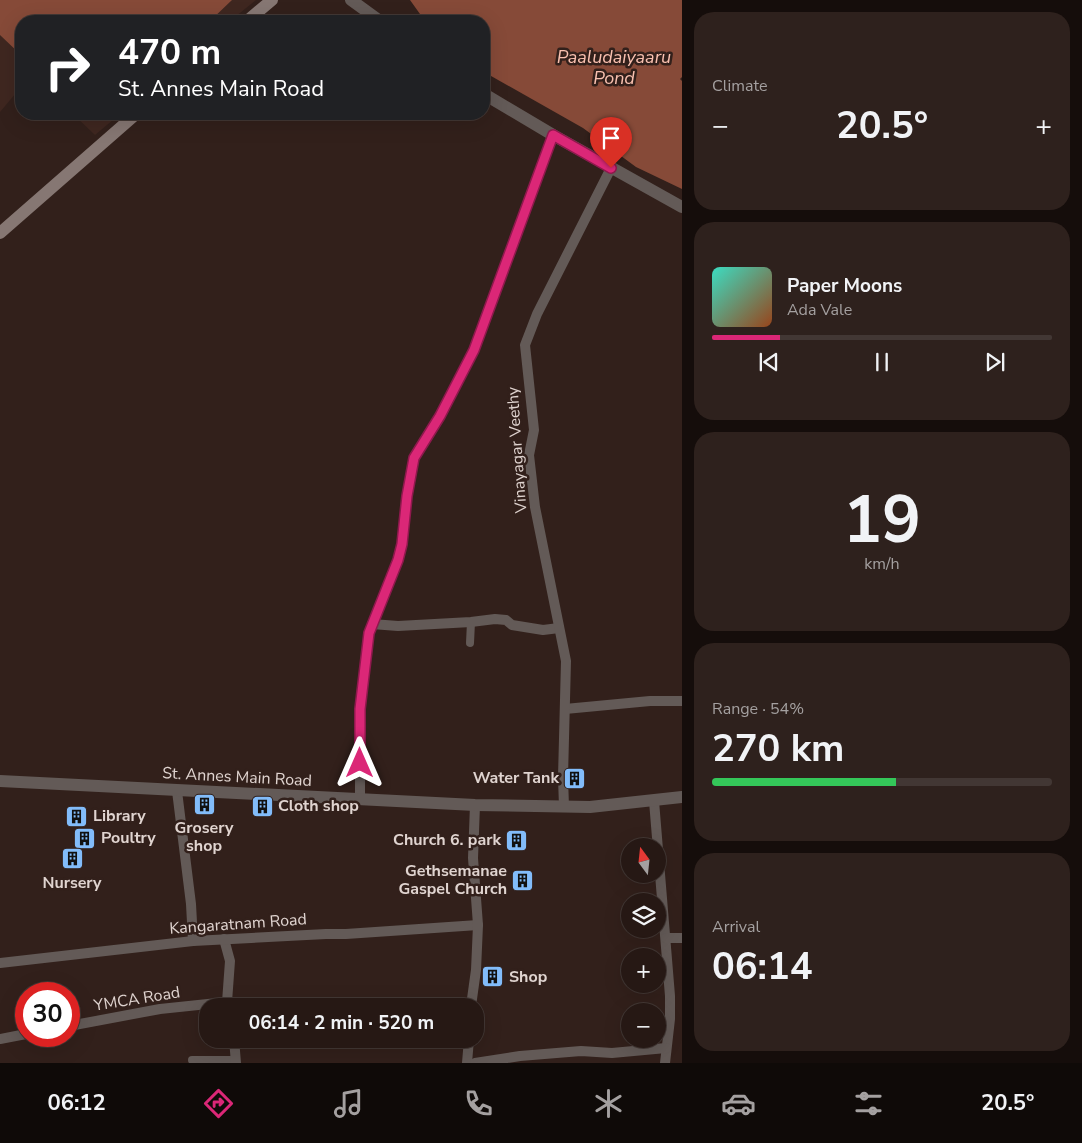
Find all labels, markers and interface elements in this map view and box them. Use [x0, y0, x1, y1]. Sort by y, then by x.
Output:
text: 470 m [118, 29, 221, 76]
icon: right [35, 35, 100, 100]
water label: Paaludaiyaaru Pond [557, 45, 671, 90]
text: St. Annes Main Road [118, 74, 324, 104]
text: Climate [712, 75, 767, 97]
text: 20.5° [836, 100, 928, 151]
text: − [712, 107, 729, 145]
text: + [1035, 107, 1052, 145]
pin [590, 117, 632, 168]
icon: arrive [597, 124, 625, 152]
text: Paper Moons [787, 273, 902, 299]
text: Ada Vale [787, 299, 852, 321]
icon: previous [755, 348, 783, 376]
icon: pause [868, 348, 896, 376]
icon: next [981, 348, 1009, 376]
street label: Vinayagar Veethy [502, 385, 532, 515]
text: 19 [843, 476, 921, 565]
text: km/h [864, 553, 900, 575]
text: Range · 54% [712, 698, 804, 720]
text: 270 km [712, 723, 844, 774]
position arrow [333, 736, 385, 788]
street label: St. Annes Main Road [162, 762, 312, 792]
building icon: Water Tank [563, 766, 587, 790]
place label: Water Tank [473, 767, 559, 789]
building icon: Grosery shop [192, 792, 216, 816]
building icon: Cloth shop [250, 794, 274, 818]
place label: Cloth shop [278, 795, 359, 817]
building icon: Library [65, 804, 89, 828]
place label: Library [93, 805, 146, 827]
place label: Grosery shop [175, 817, 234, 857]
building icon: Poultry [73, 826, 97, 850]
place label: Poultry [101, 827, 156, 849]
building icon: Church 6. park [505, 828, 529, 852]
place label: Church 6. park [393, 829, 501, 851]
north arrow [621, 838, 666, 882]
map controls [621, 838, 666, 1048]
building icon: Nursery [60, 847, 84, 871]
place label: Gethsemanae Gaspel Church [398, 860, 507, 900]
building icon: Gethsemanae Gaspel Church [511, 868, 535, 892]
place label: Nursery [42, 872, 102, 894]
button: layers [621, 893, 666, 938]
street label: Kangaratnam Road [169, 908, 307, 940]
text: Arrival [712, 916, 760, 938]
text: 06:14 [712, 941, 813, 992]
button: + [621, 948, 666, 993]
building icon: Shop [481, 965, 505, 989]
place label: Shop [509, 966, 547, 988]
street label: YMCA Road [91, 981, 182, 1017]
speed limit sign: 30 [15, 982, 80, 1047]
button: − [621, 1003, 666, 1048]
text: 06:14 · 2 min · 520 m [249, 1010, 434, 1036]
icon: directions [201, 1086, 236, 1121]
icon: music [331, 1086, 366, 1121]
icon: phone [461, 1086, 496, 1121]
icon: climate [591, 1086, 626, 1121]
icon: car [721, 1086, 756, 1121]
icon: filters [851, 1086, 886, 1121]
text: 06:12 [48, 1088, 106, 1118]
text: 20.5° [981, 1088, 1034, 1118]

